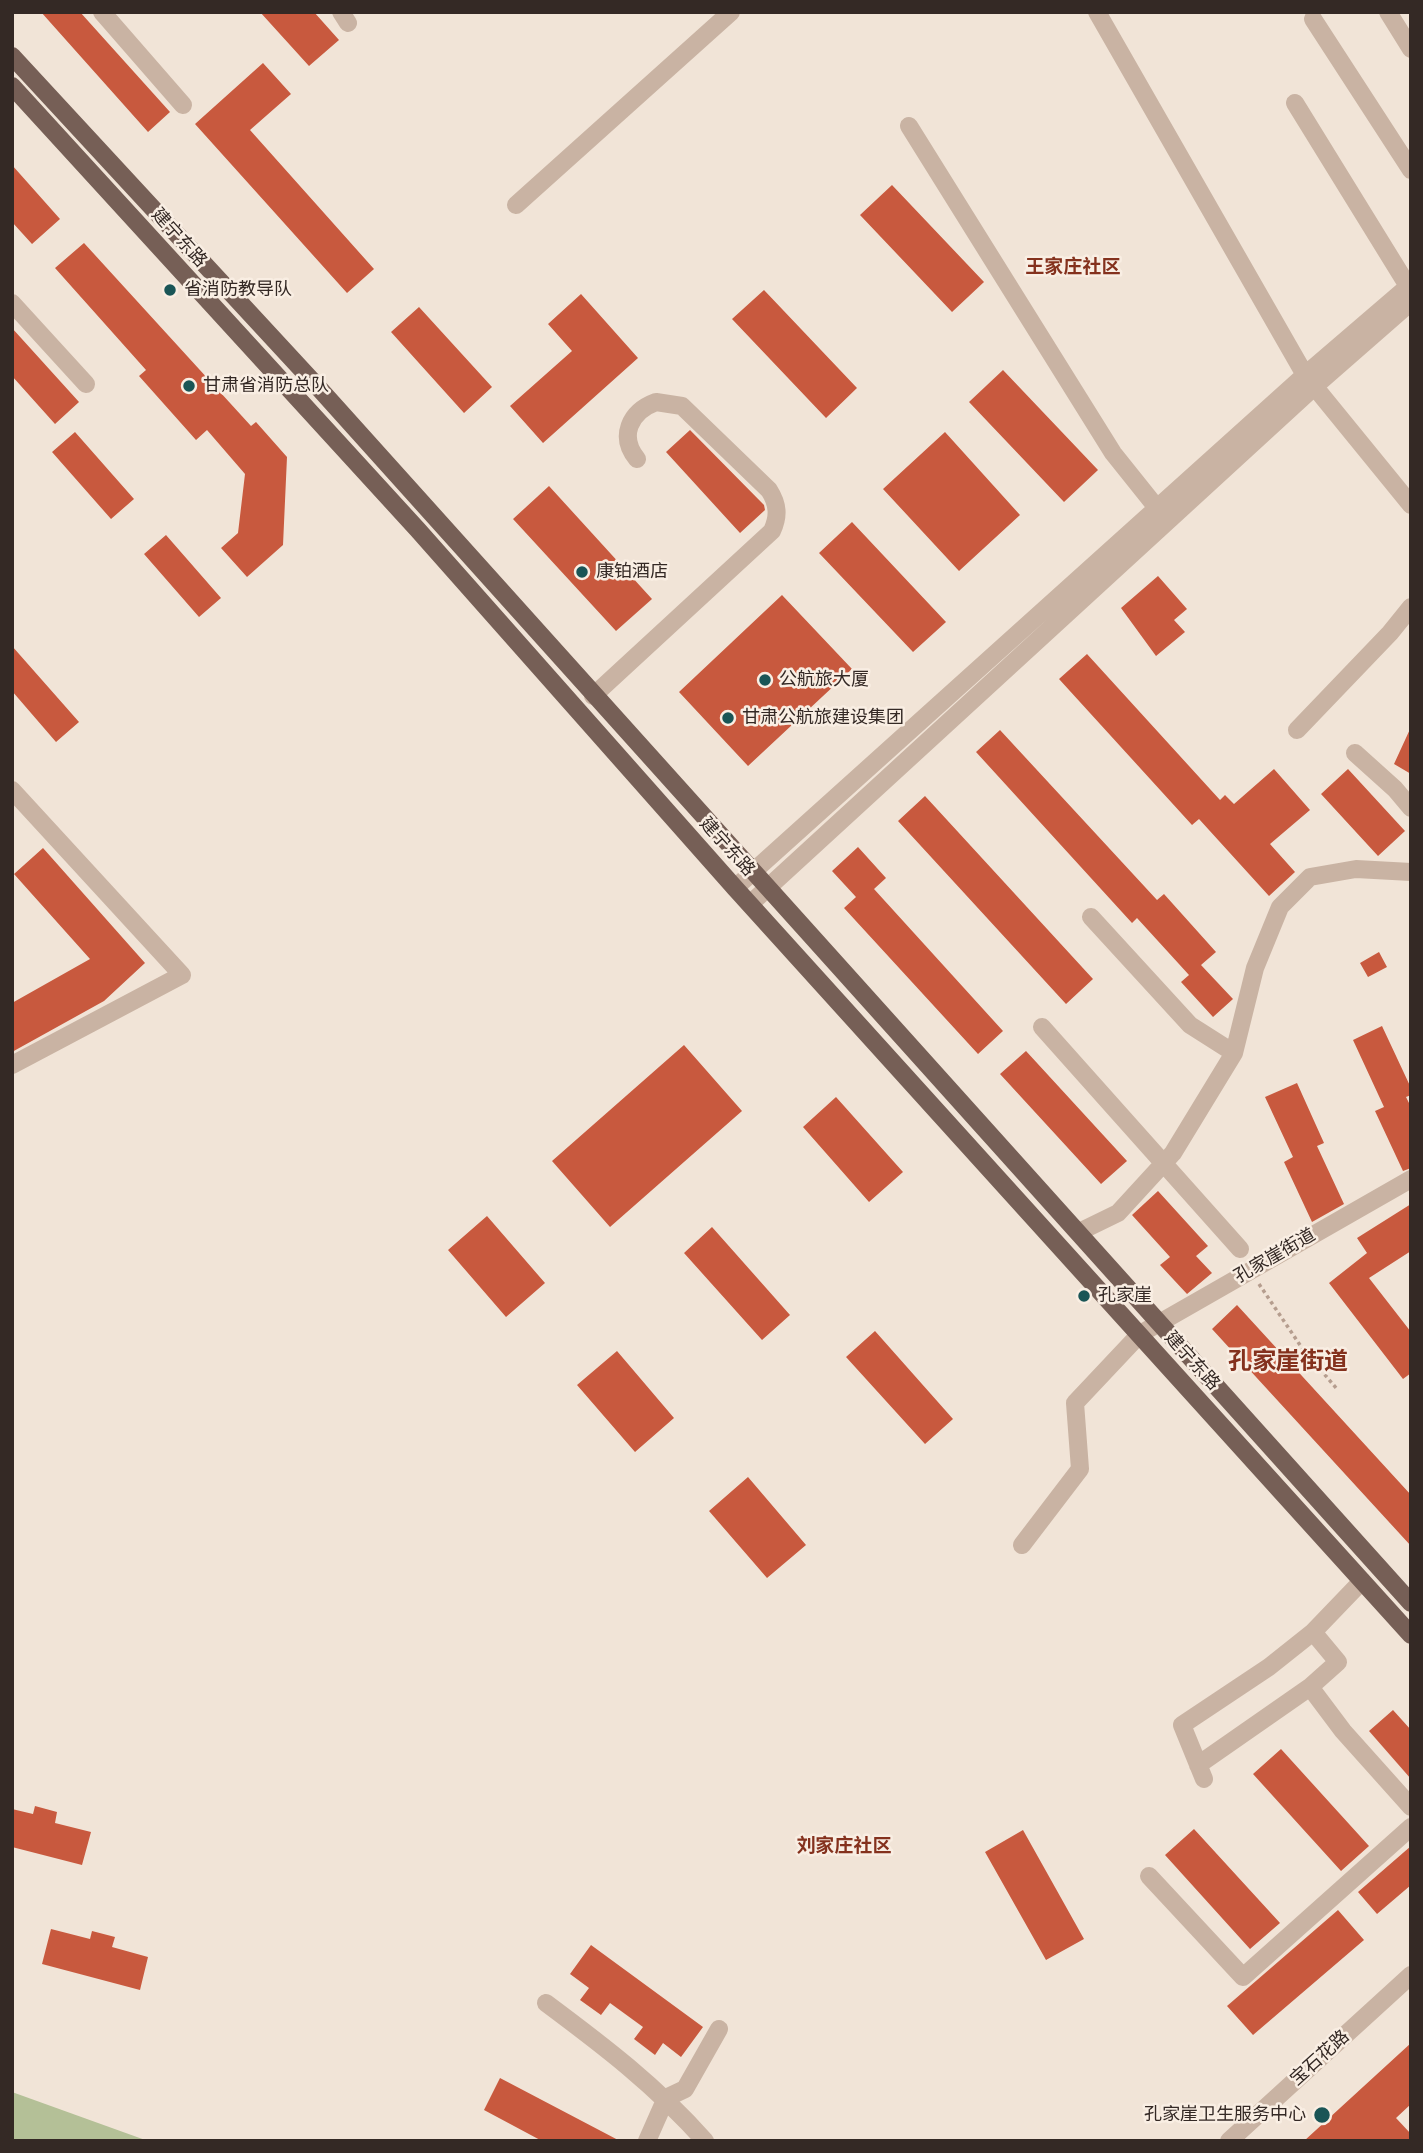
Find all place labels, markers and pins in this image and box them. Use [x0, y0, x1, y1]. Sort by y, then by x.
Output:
place label: 省消防教导队 [184, 279, 292, 301]
marker: 省消防教导队 [162, 282, 178, 298]
place label: 甘肃省消防总队 [203, 375, 329, 397]
marker: 甘肃省消防总队 [181, 378, 197, 394]
place label: 康铂酒店 [596, 561, 668, 583]
marker: 康铂酒店 [574, 564, 590, 580]
place label: 公航旅大厦 [779, 669, 869, 691]
marker: 公航旅大厦 [757, 672, 773, 688]
place label: 甘肃公航旅建设集团 [742, 707, 904, 729]
marker: 甘肃公航旅建设集团 [720, 710, 736, 726]
place label: 孔家崖 [1098, 1285, 1152, 1307]
marker: 孔家崖 [1076, 1288, 1092, 1304]
place label: 孔家崖卫生服务中心 [1144, 2104, 1306, 2126]
marker: 孔家崖卫生服务中心 [1312, 2105, 1332, 2125]

